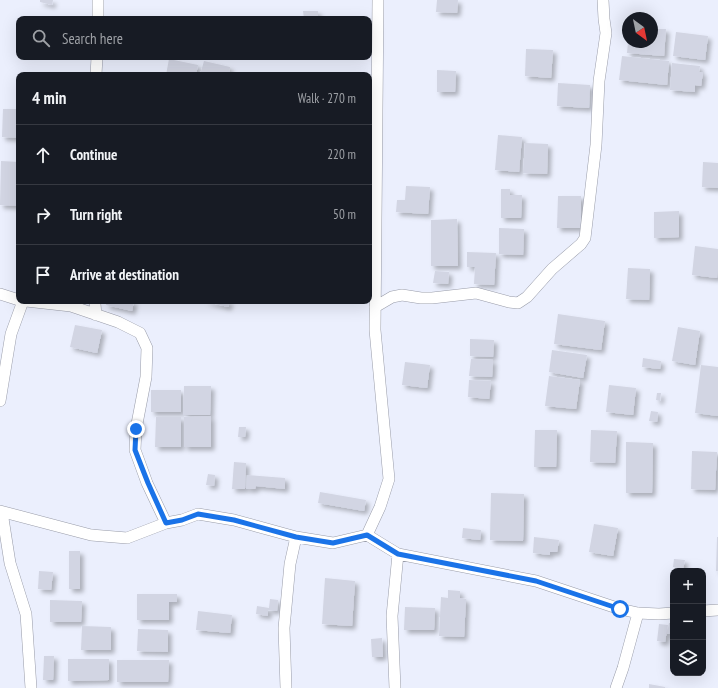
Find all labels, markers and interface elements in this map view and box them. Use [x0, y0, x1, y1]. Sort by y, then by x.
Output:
north arrow [622, 12, 658, 48]
search box [16, 16, 372, 60]
icon: search [30, 27, 52, 49]
text: Search here [62, 29, 123, 48]
text: 4 min [32, 87, 66, 109]
text: Walk · 270 m [298, 90, 356, 107]
icon: ahead [32, 144, 54, 166]
text: Continue [70, 145, 117, 164]
text: 220 m [327, 146, 356, 163]
icon: right [32, 204, 54, 226]
text: Turn right [70, 205, 122, 224]
text: 50 m [333, 206, 356, 223]
icon: arrive [32, 264, 54, 286]
text: Arrive at destination [70, 265, 179, 284]
route end [127, 420, 145, 438]
map controls [670, 568, 706, 676]
button: + [670, 568, 706, 604]
route start [611, 600, 629, 618]
button: − [670, 604, 706, 640]
button: layers [670, 640, 706, 676]

